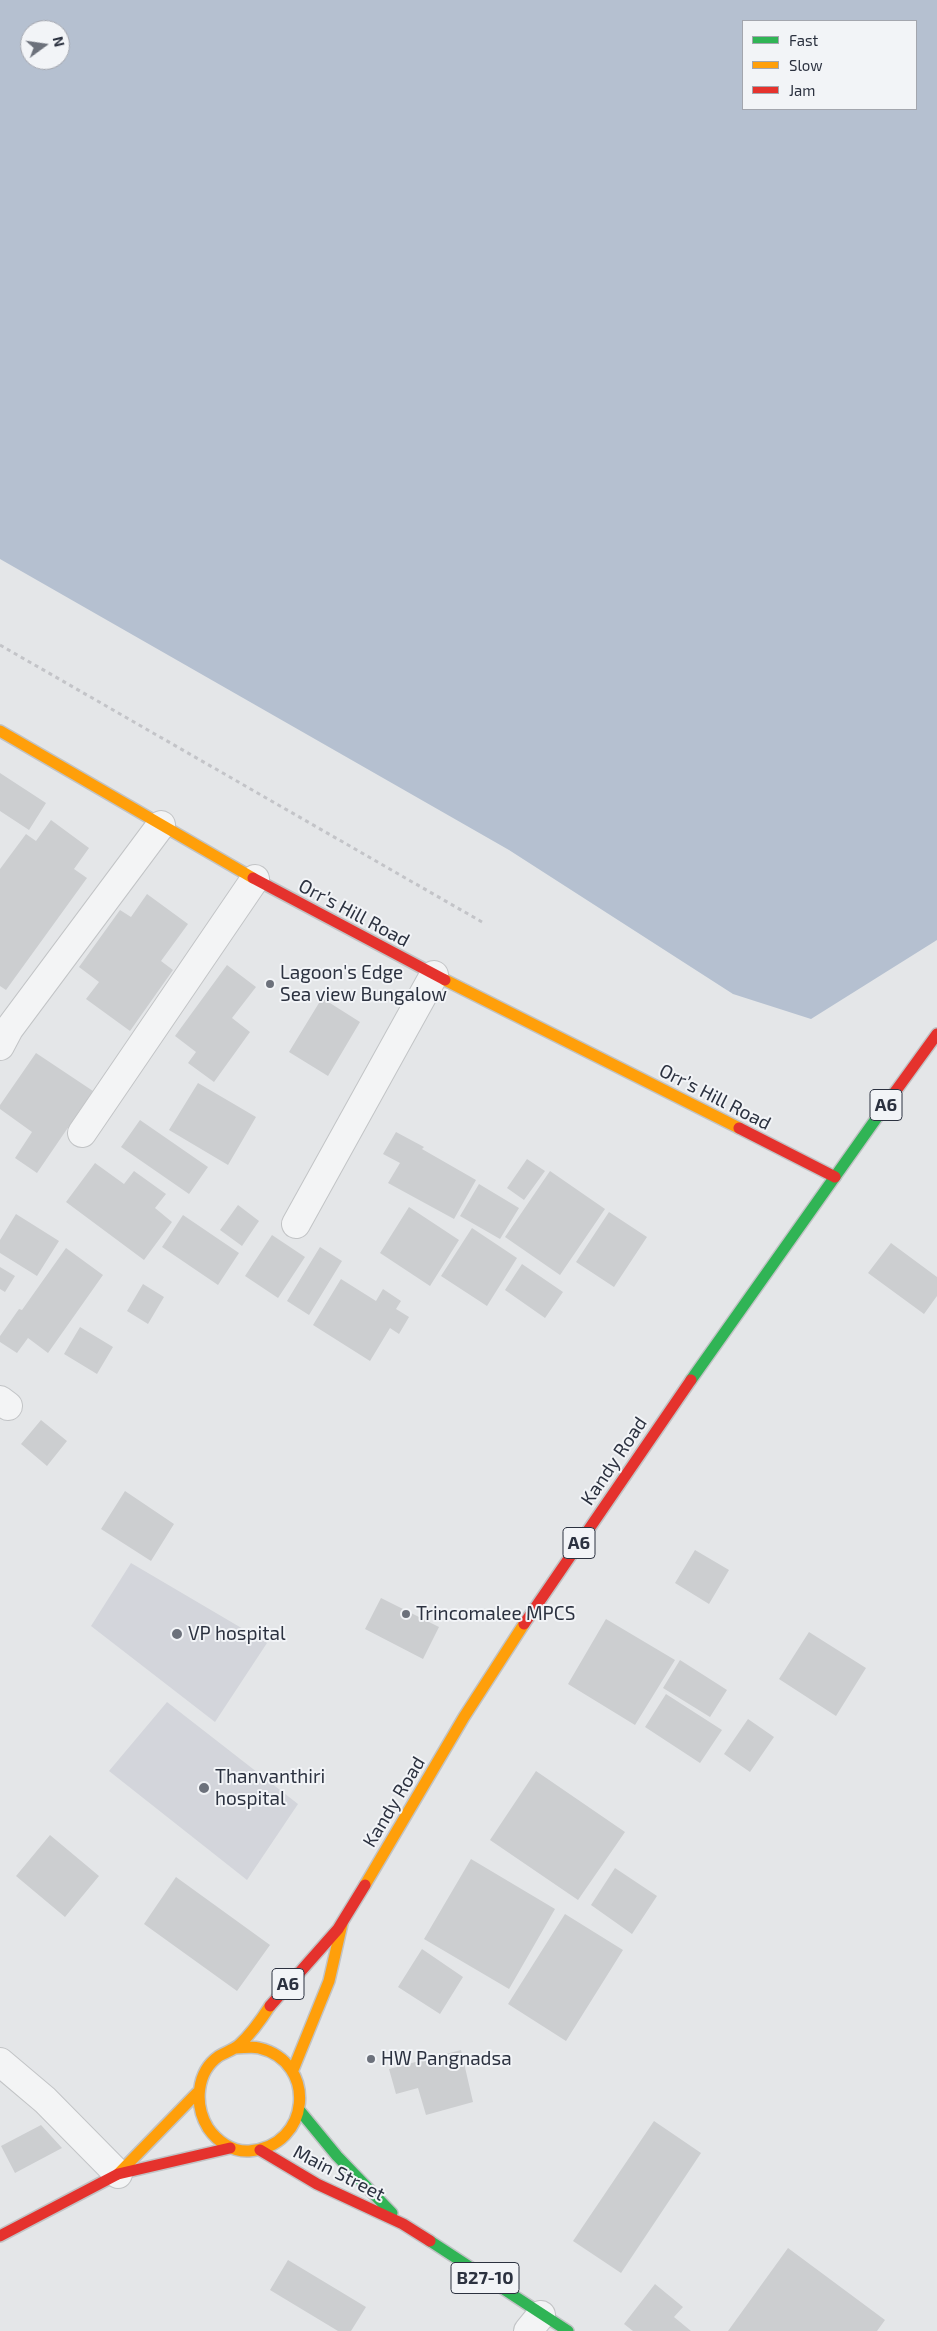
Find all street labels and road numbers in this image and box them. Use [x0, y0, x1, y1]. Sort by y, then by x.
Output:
street label: Orr’s Hill Road [295, 874, 413, 952]
street label: Orr’s Hill Road [655, 1059, 775, 1135]
road number: A6 [870, 1090, 902, 1120]
street label: Kandy Road [576, 1412, 652, 1510]
road number: A6 [563, 1528, 595, 1559]
street label: Kandy Road [358, 1753, 430, 1851]
road number: A6 [272, 1968, 304, 2000]
street label: Main Street [289, 2140, 389, 2206]
road number: B27-10 [451, 2262, 519, 2294]

